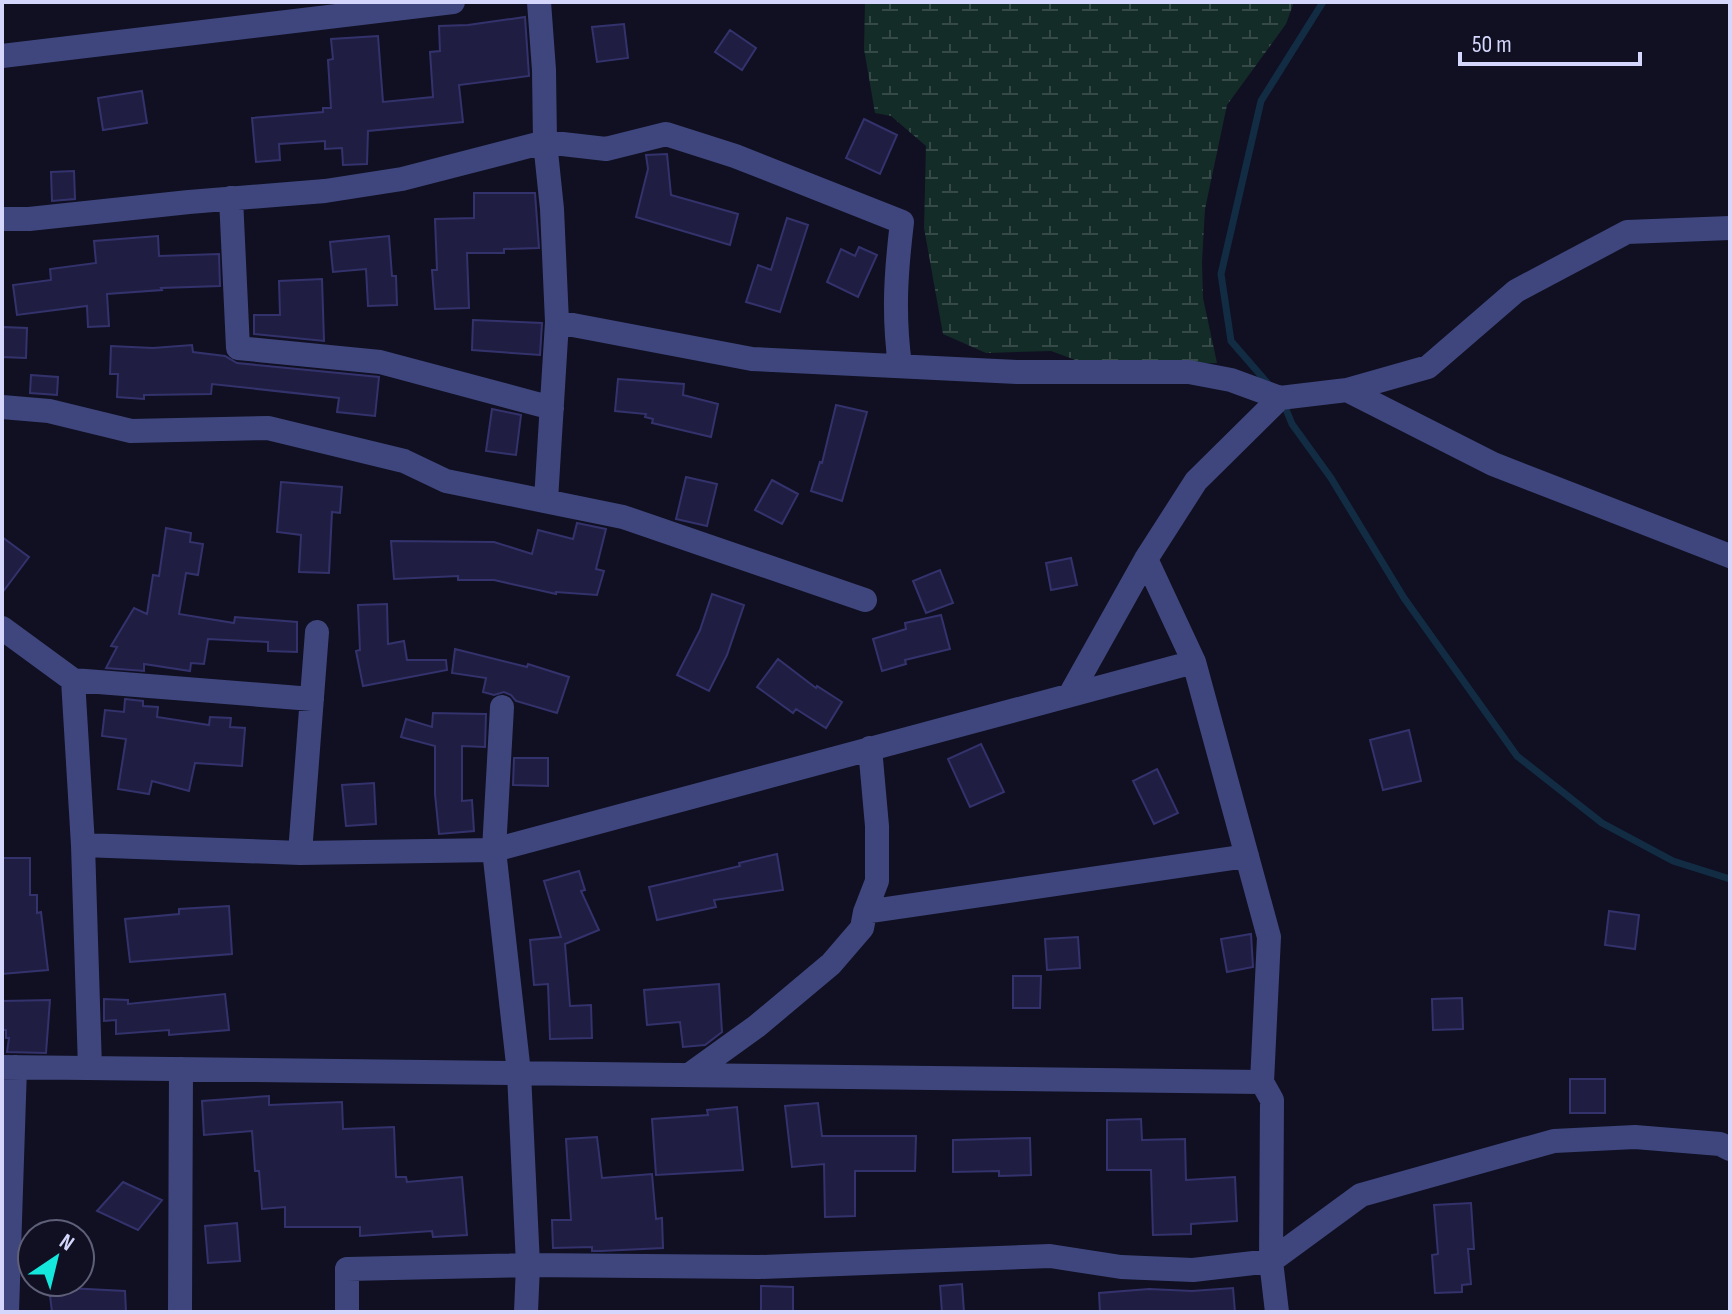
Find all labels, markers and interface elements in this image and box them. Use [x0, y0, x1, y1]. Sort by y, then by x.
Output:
scale bar [1460, 16, 1640, 66]
text: 50 m [1472, 30, 1512, 59]
north arrow [16, 1218, 96, 1298]
text: N [54, 1228, 79, 1257]

